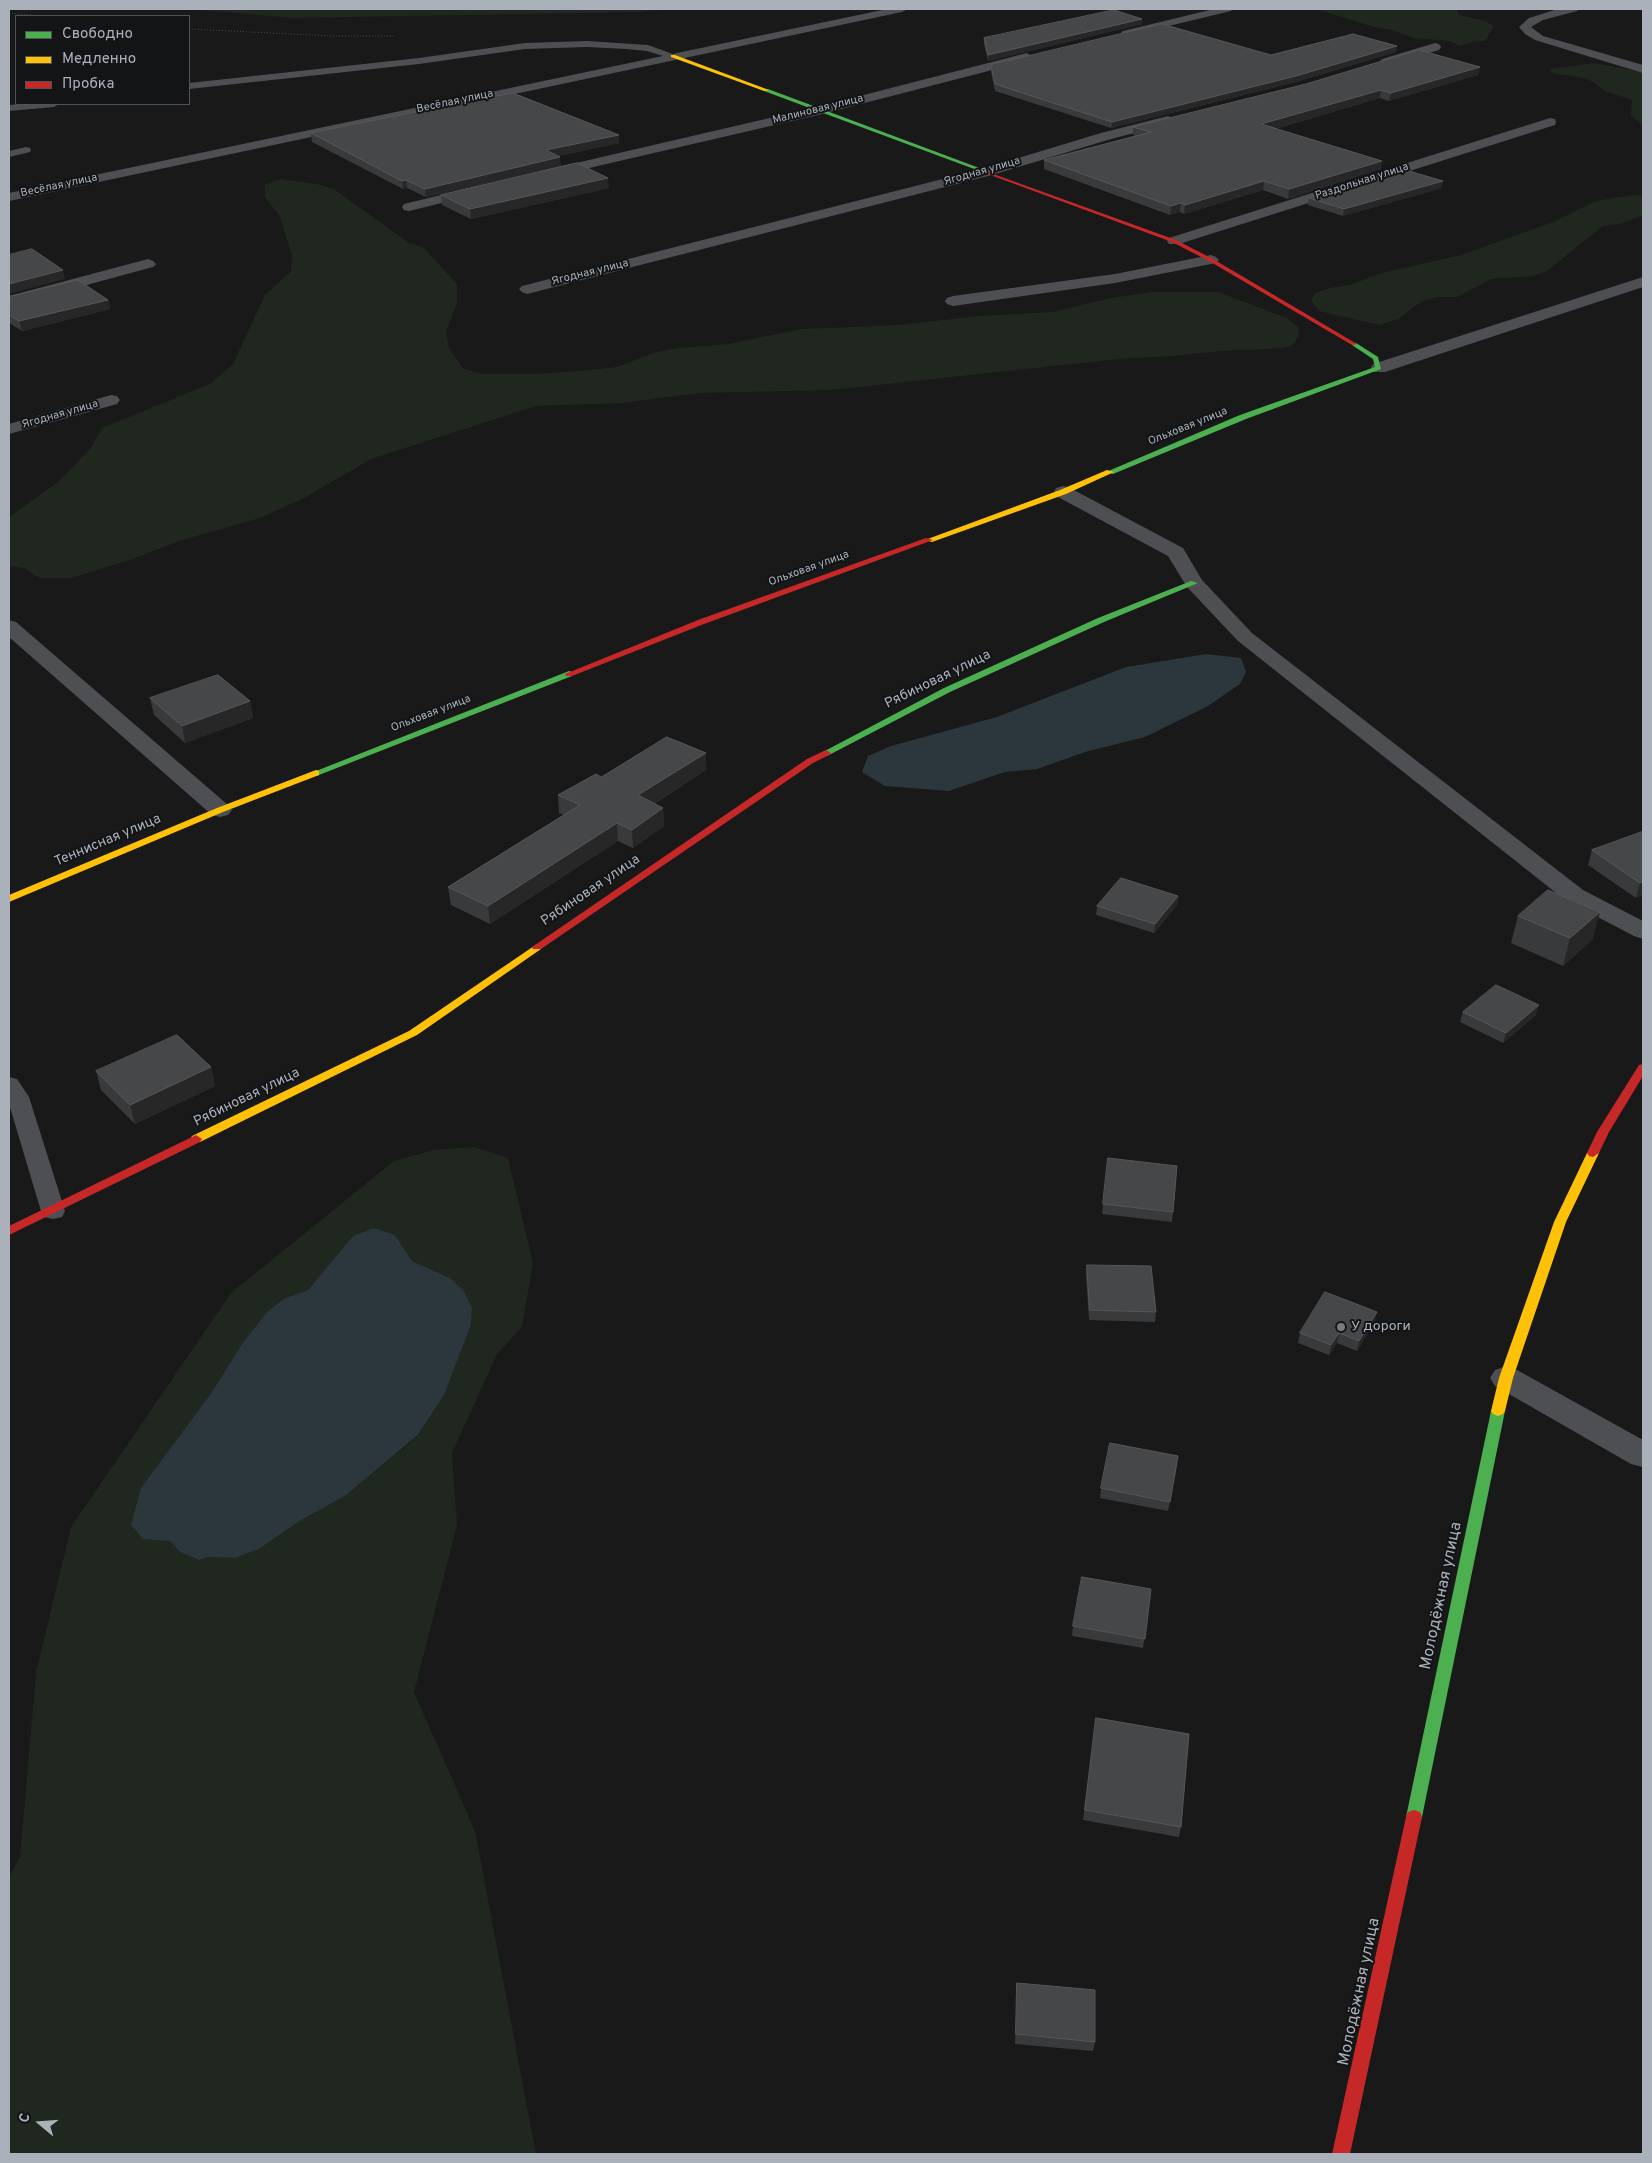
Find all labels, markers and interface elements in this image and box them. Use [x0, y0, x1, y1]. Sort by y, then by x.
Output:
legend [15, 15, 190, 105]
text: Свободно [62, 25, 133, 44]
text: Медленно [62, 50, 136, 69]
text: Пробка [62, 75, 114, 94]
street label: Весёлая улица [416, 87, 494, 117]
street label: Малиновая улица [771, 92, 865, 128]
street label: Ягодная улица [942, 155, 1022, 189]
street label: Раздольная улица [1314, 161, 1410, 203]
street label: Весёлая улица [20, 171, 98, 201]
street label: Ягодная улица [550, 257, 630, 289]
street label: Ягодная улица [20, 398, 100, 432]
street label: Ольховая улица [1146, 405, 1230, 449]
street label: Ольховая улица [767, 548, 851, 590]
street label: Рябиновая улица [882, 647, 994, 713]
street label: Ольховая улица [389, 693, 473, 735]
street label: Теннисная улица [52, 811, 164, 871]
street label: Рябиновая улица [538, 852, 644, 930]
street label: Рябиновая улица [191, 1065, 303, 1131]
place label: У дороги [1351, 1319, 1411, 1335]
marker: У дороги [1335, 1321, 1347, 1333]
street label: Молодёжная улица [1417, 1520, 1467, 1672]
street label: Молодёжная улица [1335, 1916, 1385, 2068]
north arrow [15, 2098, 65, 2148]
text: С [16, 2111, 35, 2125]

